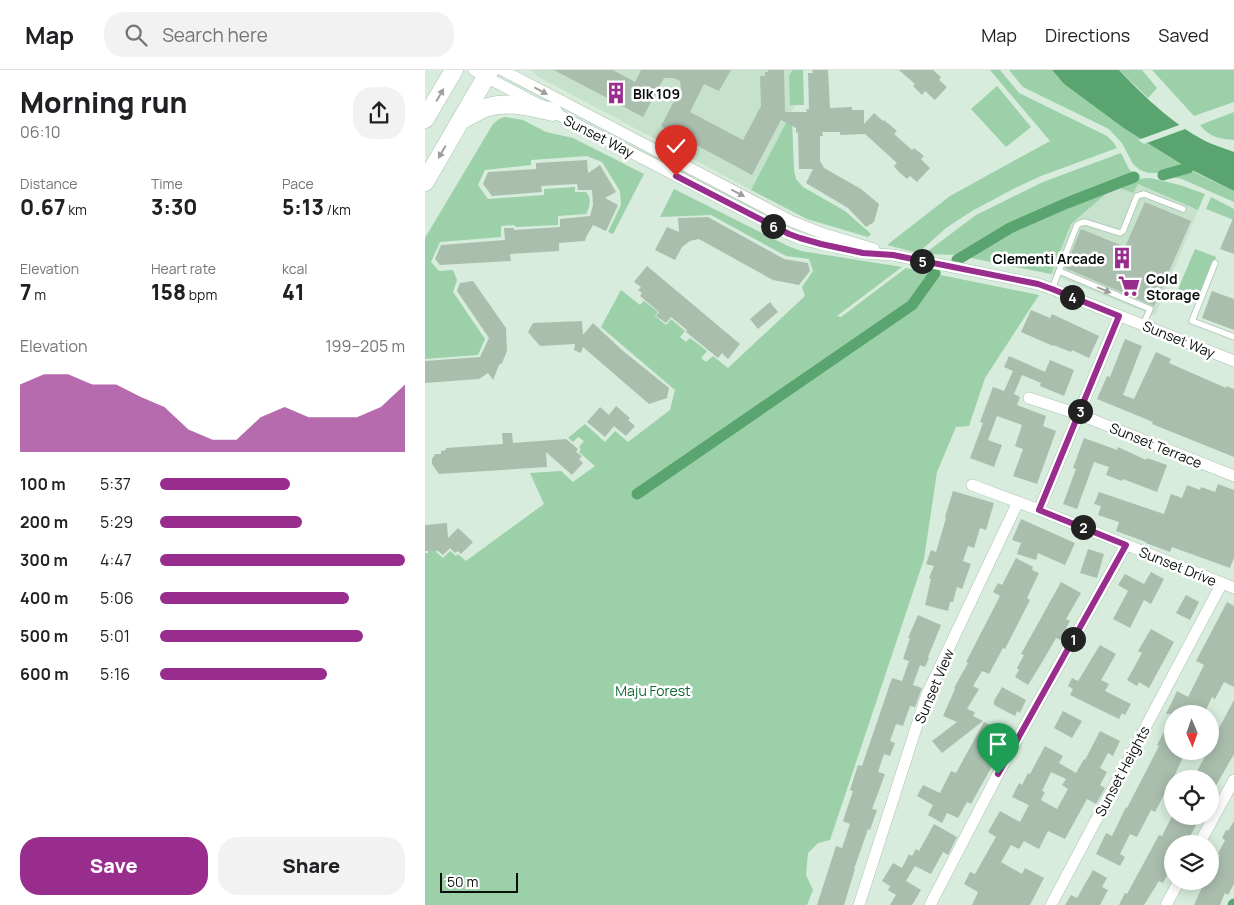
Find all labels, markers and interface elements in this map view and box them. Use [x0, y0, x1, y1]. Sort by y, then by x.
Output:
search box [104, 12, 454, 57]
text: Map [25, 18, 74, 51]
icon: search [122, 21, 150, 49]
text: Search here [162, 22, 268, 48]
text: Map [981, 23, 1017, 47]
text: Directions [1045, 23, 1130, 47]
text: Saved [1158, 23, 1209, 47]
building icon: Blk 109 [603, 80, 629, 106]
text: Morning run [20, 83, 187, 121]
place label: Blk 109 [633, 84, 680, 103]
button: share [353, 87, 405, 139]
one-way arrow [534, 87, 548, 95]
one-way arrow [435, 88, 444, 101]
street label: Sunset Way [561, 110, 638, 162]
text: 06:10 [20, 121, 60, 143]
pin [655, 125, 697, 176]
icon: check [662, 132, 690, 160]
one-way arrow [438, 145, 447, 158]
text: Distance [20, 174, 77, 193]
text: Time [151, 174, 183, 193]
text: Pace [282, 174, 314, 193]
one-way arrow [731, 189, 745, 197]
text: 0.67 [20, 193, 65, 221]
text: 3:30 [151, 193, 197, 221]
text: 5:13 [282, 193, 324, 221]
text: km [65, 200, 87, 219]
text: /km [324, 200, 351, 219]
pin: 6 [761, 214, 785, 238]
text: 6 [769, 217, 778, 236]
building icon: Clementi Arcade [1109, 245, 1135, 271]
pin: 5 [909, 248, 935, 274]
place label: Clementi Arcade [992, 249, 1105, 268]
text: 5 [918, 252, 927, 271]
text: Elevation [20, 259, 79, 278]
text: Heart rate [151, 259, 216, 278]
text: kcal [282, 259, 308, 278]
place label: Cold Storage [1146, 269, 1200, 304]
supermarket icon: Cold Storage [1116, 273, 1142, 299]
text: 7 [20, 278, 31, 306]
text: 158 [151, 278, 186, 306]
text: 41 [282, 278, 304, 306]
pin: 4 [1059, 284, 1085, 310]
text: m [31, 285, 46, 304]
text: bpm [186, 285, 217, 304]
one-way arrow [1097, 286, 1111, 294]
text: 4 [1068, 288, 1077, 307]
street label: Sunset Way [1140, 316, 1219, 362]
text: Elevation [20, 335, 88, 357]
text: 199–205 m [325, 335, 405, 357]
pin: 3 [1067, 398, 1093, 424]
text: 3 [1076, 402, 1085, 421]
street label: Sunset Terrace [1107, 418, 1205, 472]
text: 100 m [20, 473, 66, 495]
text: 5:37 [100, 473, 131, 495]
text: 200 m [20, 511, 68, 533]
text: 5:29 [100, 511, 133, 533]
pin: 2 [1071, 514, 1095, 540]
text: 2 [1079, 518, 1088, 537]
street label: Sunset Drive [1136, 542, 1220, 590]
text: 300 m [20, 549, 68, 571]
text: 4:47 [100, 549, 132, 571]
text: 400 m [20, 587, 68, 609]
text: 5:06 [100, 587, 134, 609]
text: 500 m [20, 625, 68, 647]
text: 5:01 [100, 625, 130, 647]
pin: 1 [1061, 626, 1085, 652]
text: 1 [1070, 630, 1077, 649]
street label: Sunset View [910, 646, 958, 726]
text: 600 m [20, 663, 69, 685]
text: 5:16 [100, 663, 130, 685]
park label: Maju Forest [615, 681, 691, 700]
north arrow [1164, 705, 1219, 760]
map controls [1164, 705, 1219, 890]
street label: Sunset Heights [1090, 722, 1154, 820]
pin [977, 723, 1019, 774]
icon: arrive [984, 730, 1012, 758]
button: locate [1164, 770, 1219, 825]
button: layers [1164, 835, 1219, 890]
button: Save [20, 837, 208, 895]
button: Share [218, 837, 405, 895]
scale bar [440, 870, 517, 893]
text: 50 m [447, 872, 478, 891]

